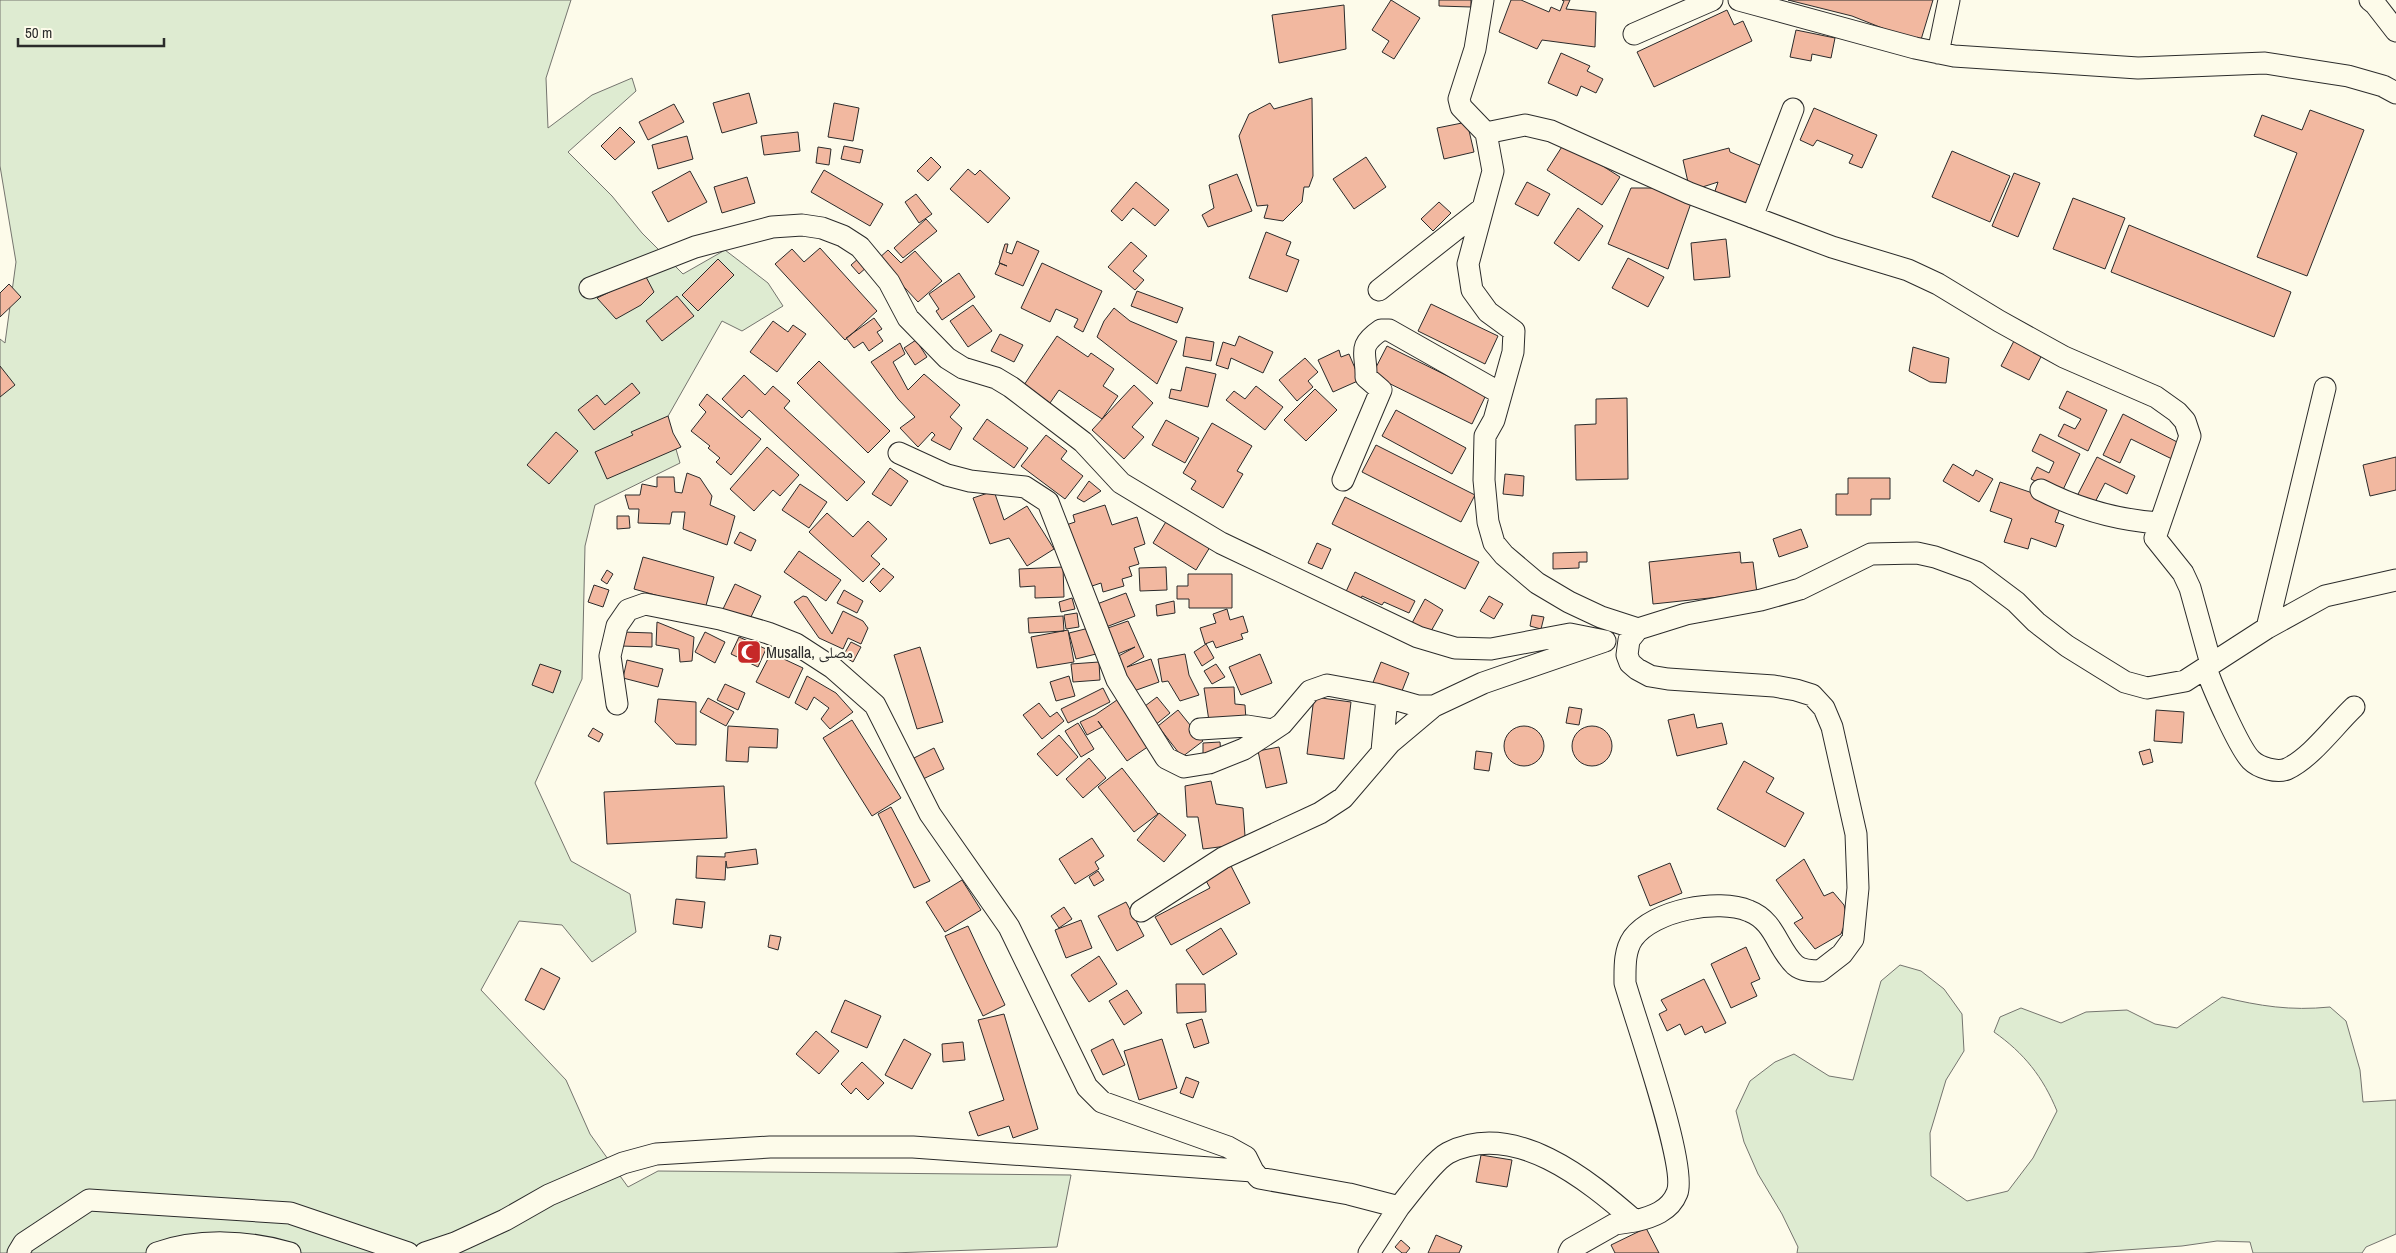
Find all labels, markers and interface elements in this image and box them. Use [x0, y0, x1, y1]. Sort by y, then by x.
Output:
scale bar [18, 15, 164, 47]
text: 50 m [25, 22, 52, 43]
mosque icon: Musalla, مصلى [736, 639, 762, 665]
place label: Musalla, مصلى [766, 641, 853, 663]

